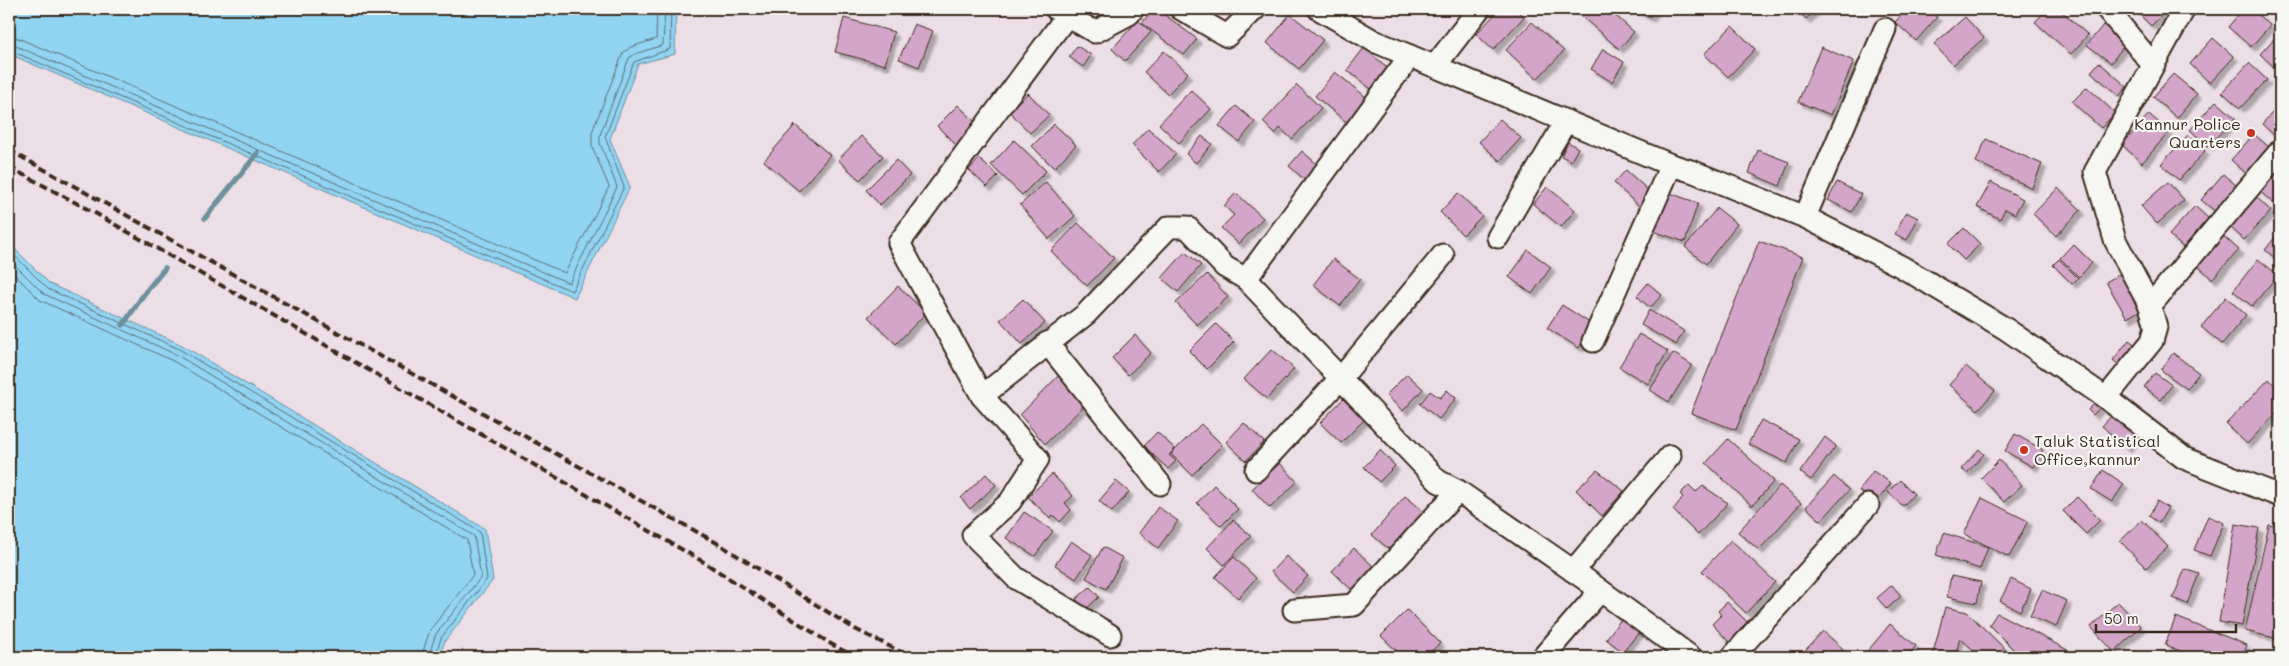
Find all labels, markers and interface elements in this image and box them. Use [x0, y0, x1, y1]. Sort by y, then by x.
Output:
place label: Kannur Police Quarters [2134, 113, 2241, 152]
marker: Kannur Police Quarters [2245, 127, 2257, 139]
place label: Taluk Statistical Office,kannur [2034, 430, 2160, 469]
marker: Taluk Statistical Office,kannur [2018, 444, 2030, 456]
scale bar [2096, 601, 2236, 633]
text: 50 m [2104, 608, 2139, 628]

